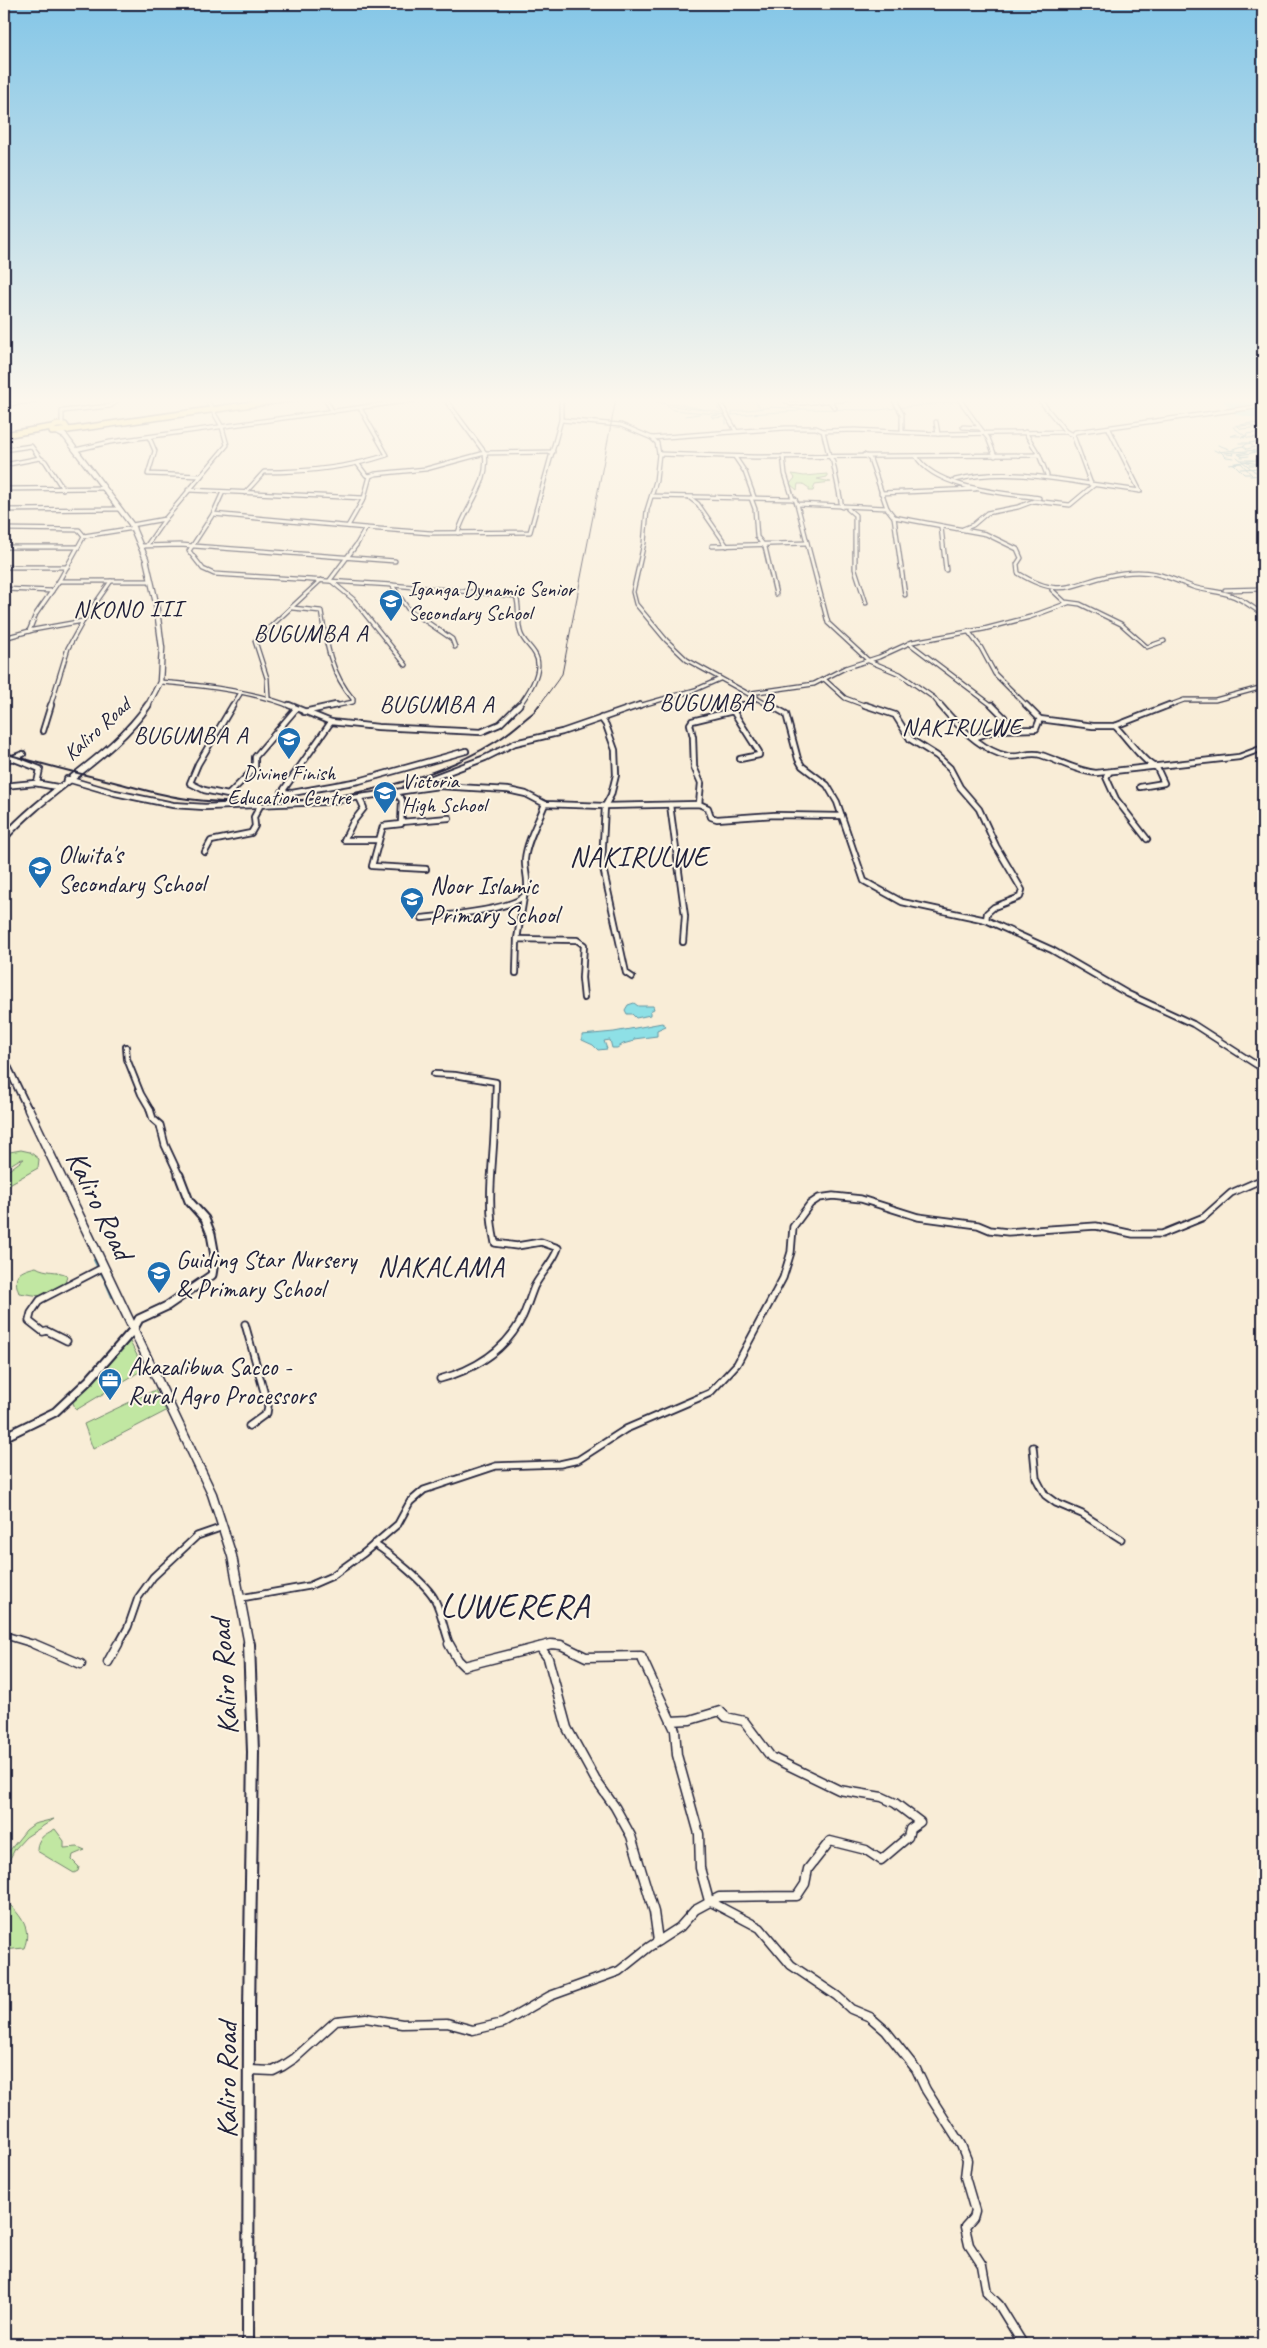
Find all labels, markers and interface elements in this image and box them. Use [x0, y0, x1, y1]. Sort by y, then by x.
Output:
place label: Iganga Dynamic Senior Secondary School [408, 576, 576, 626]
school or university icon: Iganga Dynamic Senior Secondary School [378, 588, 404, 622]
district label: NKONO III [73, 594, 187, 624]
district label: BUGUMBA A [253, 618, 369, 648]
district label: BUGUMBA B [659, 687, 775, 717]
district label: BUGUMBA A [379, 689, 495, 719]
street label: Kaliro Road [58, 690, 138, 766]
district label: NAKIRULWE [902, 712, 1025, 742]
district label: BUGUMBA A [133, 720, 249, 750]
school or university icon: Divine Finish Education Centre [276, 726, 302, 760]
place label: Divine Finish Education Centre [227, 760, 352, 810]
place label: Victoria High School [402, 768, 490, 818]
school or university icon: Victoria High School [372, 780, 398, 814]
place label: Olwita's Secondary School [58, 839, 210, 900]
district label: NAKIRULWE [569, 839, 711, 874]
school or university icon: Olwita's Secondary School [27, 855, 53, 889]
place label: Noor Islamic Primary School [430, 870, 563, 931]
school or university icon: Noor Islamic Primary School [399, 886, 425, 920]
street label: Kaliro Road [57, 1144, 144, 1269]
place label: Guiding Star Nursery & Primary School [176, 1244, 359, 1305]
district label: NAKALAMA [377, 1249, 505, 1284]
school or university icon: Guiding Star Nursery & Primary School [146, 1260, 172, 1294]
place label: Akazalibwa Sacco - Rural Agro Processors [128, 1351, 317, 1412]
office icon: Akazalibwa Sacco - Rural Agro Processors [97, 1367, 123, 1401]
district label: LUWERERA [440, 1584, 591, 1627]
street label: Kaliro Road [201, 1613, 247, 1736]
street label: Kaliro Road [207, 2018, 245, 2138]

